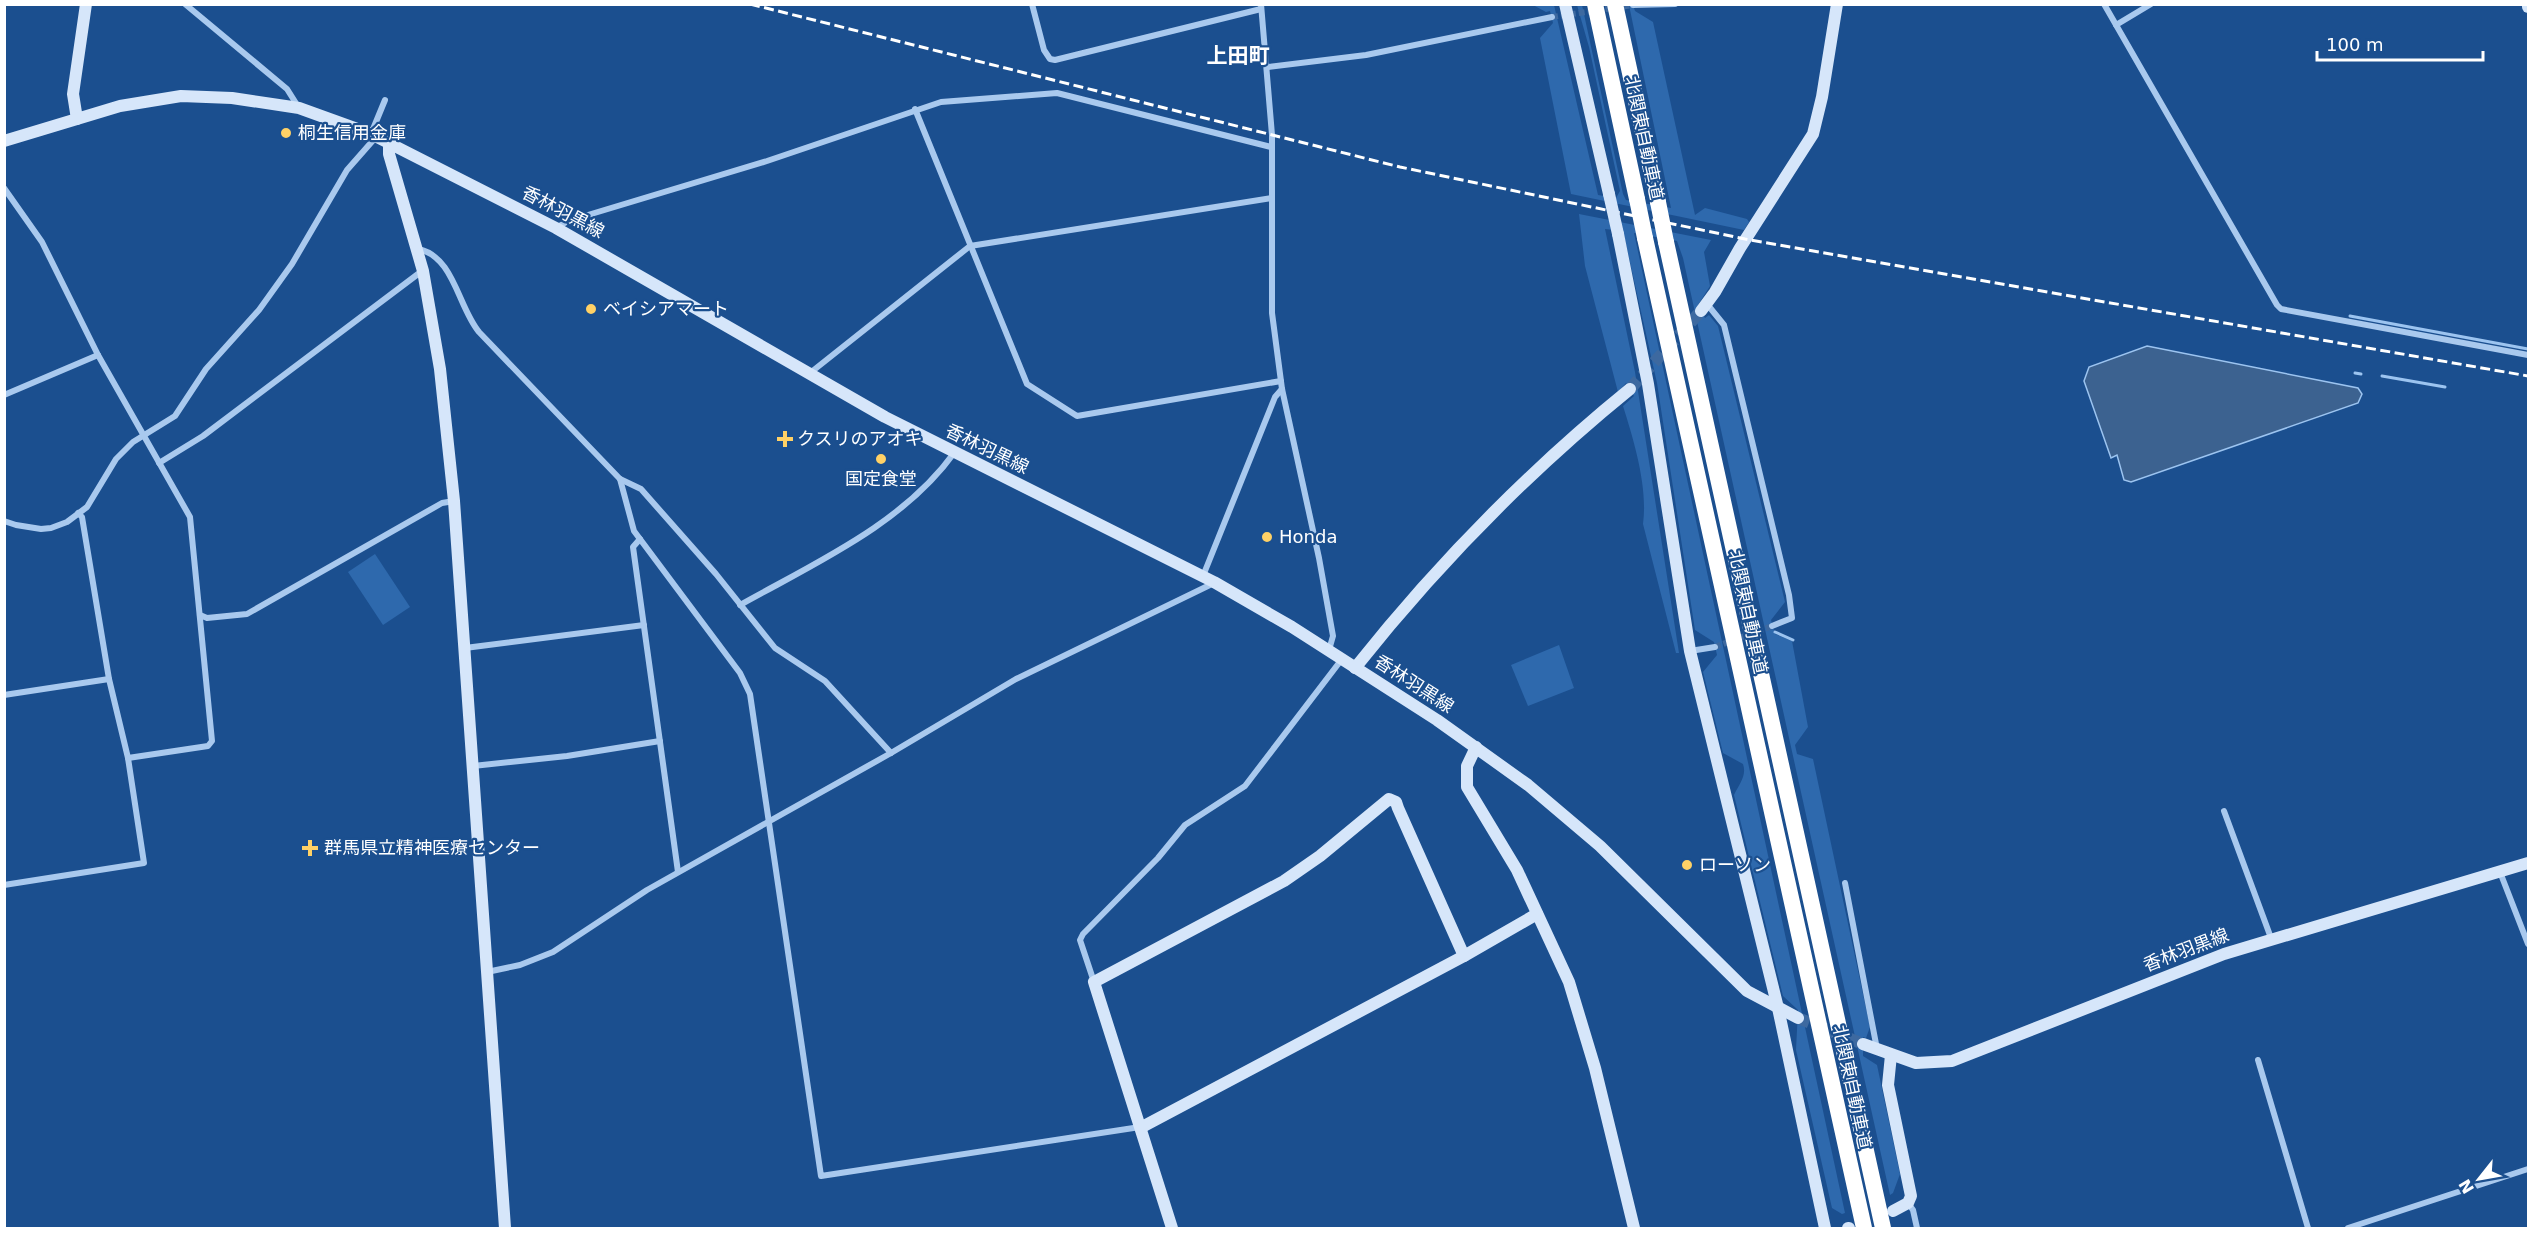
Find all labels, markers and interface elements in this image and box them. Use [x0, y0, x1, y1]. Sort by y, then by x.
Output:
scale bar [2317, 24, 2484, 62]
text: 100 m [2326, 34, 2384, 55]
district label: 上田町 [1207, 44, 1270, 68]
street label: 北関東自動車道 [1621, 74, 1668, 202]
place label: 桐生信用金庫 [298, 122, 406, 143]
marker: 桐生信用金庫 [279, 126, 293, 140]
street label: 香林羽黒線 [519, 181, 608, 242]
place label: ベイシアマート [603, 298, 729, 319]
marker: ベイシアマート [584, 302, 598, 316]
street label: 香林羽黒線 [942, 419, 1032, 478]
place label: クスリのアオキ [797, 428, 922, 449]
marker: クスリのアオキ [778, 432, 792, 446]
marker: 国定食堂 [874, 452, 888, 466]
place label: 国定食堂 [845, 468, 917, 489]
place label: Honda [1279, 526, 1337, 547]
marker: Honda [1260, 530, 1274, 544]
street label: 北関東自動車道 [1725, 548, 1772, 676]
street label: 香林羽黒線 [1371, 650, 1458, 717]
place label: 群馬県立精神医療センター [324, 837, 540, 858]
marker: 群馬県立精神医療センター [301, 839, 319, 857]
place label: ローソン [1699, 854, 1771, 875]
marker: ローソン [1680, 858, 1694, 872]
street label: 香林羽黒線 [2140, 924, 2232, 975]
street label: 北関東自動車道 [1829, 1023, 1876, 1151]
north arrow [2449, 1149, 2509, 1209]
text: N [2455, 1176, 2478, 1197]

